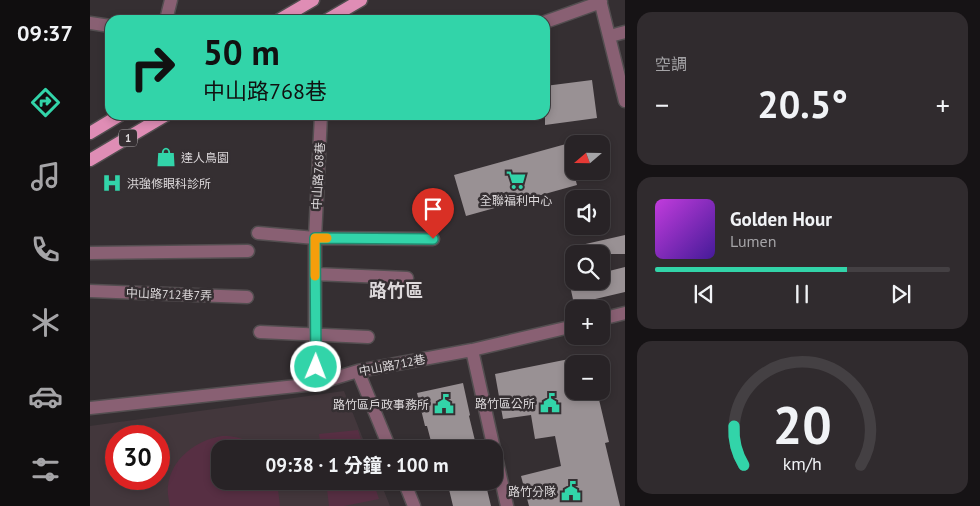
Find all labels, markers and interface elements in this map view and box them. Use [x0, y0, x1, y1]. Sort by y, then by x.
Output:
text: 09:37 [17, 19, 73, 47]
text: 50 m [203, 29, 280, 75]
icon: right [120, 35, 185, 100]
text: 空調 [655, 54, 687, 74]
text: 中山路768巷 [203, 77, 327, 105]
text: 20.5° [757, 79, 848, 128]
icon: directions [28, 85, 63, 120]
text: − [655, 86, 669, 123]
text: + [936, 86, 950, 123]
road number: 1 [119, 130, 137, 146]
north arrow [565, 135, 610, 180]
map controls [565, 135, 610, 400]
street label: 中山路768巷 [309, 142, 327, 210]
shop icon: 達人鳥園 [155, 146, 177, 168]
place label: 達人鳥園 [181, 150, 229, 165]
icon: music [28, 159, 63, 194]
supermarket icon: 全聯福利中心 [505, 169, 527, 191]
hospital icon: 洪強修眼科診所 [101, 172, 123, 194]
place label: 洪強修眼科診所 [127, 176, 211, 191]
pin [412, 188, 454, 239]
button: sound [565, 190, 610, 235]
place label: 全聯福利中心 [480, 193, 552, 208]
icon: arrive [419, 195, 447, 223]
text: Golden Hour [730, 207, 832, 231]
text: Lumen [730, 231, 776, 251]
icon: phone [28, 232, 63, 267]
button: search [565, 245, 610, 290]
district label: 路竹區 [369, 279, 423, 302]
icon: previous [690, 280, 718, 308]
icon: pause [788, 280, 816, 308]
icon: next [887, 280, 915, 308]
street label: 中山路712巷7弄 [126, 285, 212, 303]
button: + [565, 300, 610, 345]
icon: climate [28, 305, 63, 340]
position arrow [289, 340, 341, 392]
street label: 中山路712巷 [357, 351, 427, 379]
button: − [565, 355, 610, 400]
icon: car [28, 379, 63, 414]
text: 20 [773, 391, 832, 458]
public building icon: 路竹區公所 [539, 392, 561, 414]
public building icon: 路竹區戶政事務所 [433, 393, 455, 415]
place label: 路竹區公所 [475, 396, 535, 411]
place label: 路竹區戶政事務所 [333, 397, 429, 412]
speed limit sign: 30 [105, 425, 170, 490]
icon: filters [28, 452, 63, 487]
text: km/h [783, 452, 822, 475]
text: 09:38 · 1 分鐘 · 100 m [265, 453, 449, 477]
public building icon: 路竹分隊 [560, 480, 582, 502]
place label: 路竹分隊 [508, 484, 556, 499]

